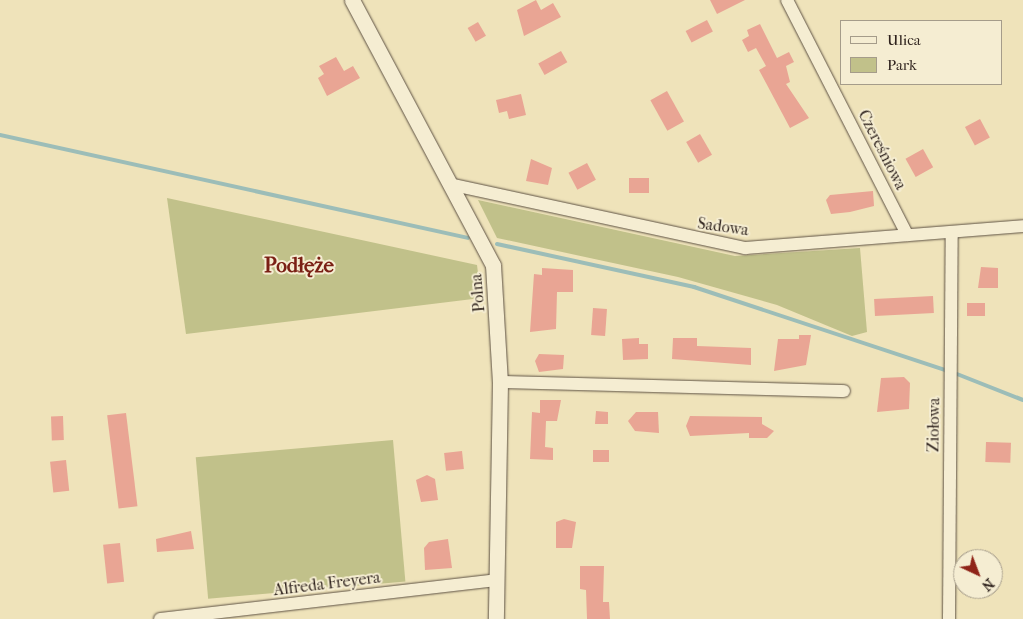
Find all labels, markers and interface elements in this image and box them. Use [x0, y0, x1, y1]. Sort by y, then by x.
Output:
legend [840, 20, 1003, 85]
text: Ulica [887, 31, 921, 49]
text: Park [887, 56, 917, 74]
street label: Czereśniowa [854, 107, 910, 193]
street label: Sadowa [696, 214, 750, 240]
district label: Podłęże [264, 252, 334, 278]
street label: Polna [467, 273, 489, 313]
street label: Ziołowa [924, 398, 944, 452]
north arrow [953, 549, 1003, 599]
street label: Alfreda Freyera [272, 568, 382, 600]
text: N [978, 575, 998, 594]

